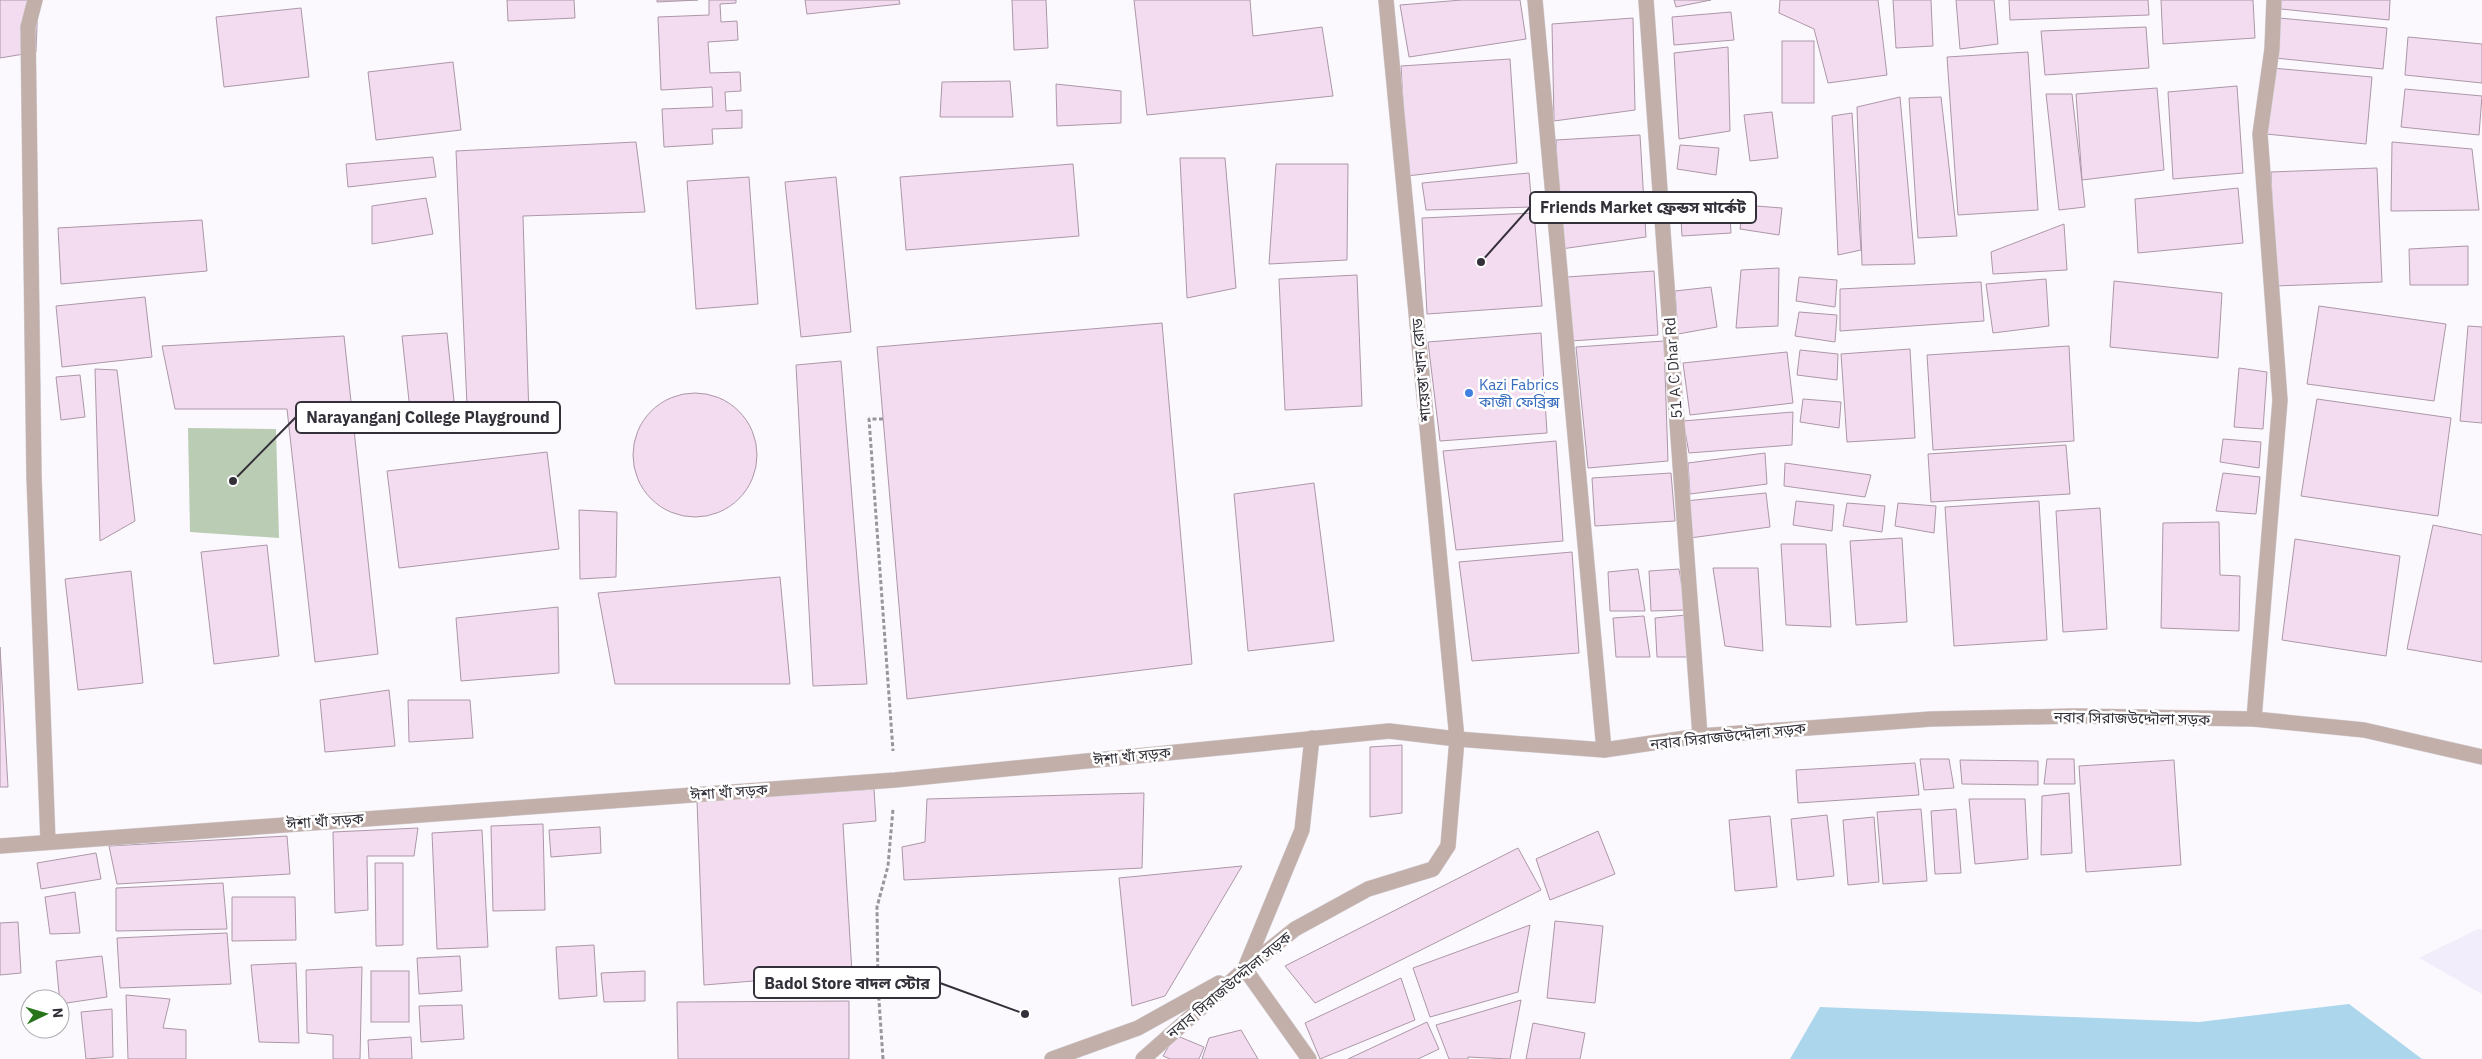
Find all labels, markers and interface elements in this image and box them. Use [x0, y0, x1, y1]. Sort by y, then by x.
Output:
callout: Friends Market ফ্রেন্ডস মার্কেট [1530, 192, 1756, 223]
text: Friends Market ফ্রেন্ডস মার্কেট [1540, 197, 1747, 217]
street label: শায়েস্তা খান রোড [1407, 317, 1435, 424]
street label: 51 A C Dhar Rd [1660, 317, 1686, 419]
place label: Kazi Fabrics কাজী ফেব্রিক্স [1478, 375, 1560, 411]
marker: Kazi Fabrics কাজী ফেব্রিক্স [1463, 387, 1475, 399]
callout: Narayanganj College Playground [296, 402, 560, 433]
text: Narayanganj College Playground [306, 407, 550, 427]
street label: নবাব সিরাজউদ্দৌলা সড়ক [2053, 707, 2211, 729]
street label: নবাব সিরাজউদ্দৌলা সড়ক [1648, 718, 1808, 754]
street label: ঈশা খাঁ সড়ক [1091, 742, 1172, 770]
street label: ঈশা খাঁ সড়ক [689, 780, 769, 804]
street label: ঈশা খাঁ সড়ক [285, 809, 365, 833]
street label: নবাব সিরাজউদ্দৌলা সড়ক [1162, 927, 1296, 1043]
callout: Badol Store বাদল স্টোর [754, 967, 940, 998]
text: Badol Store বাদল স্টোর [764, 973, 930, 993]
north arrow [20, 989, 70, 1039]
text: N [49, 1007, 67, 1019]

